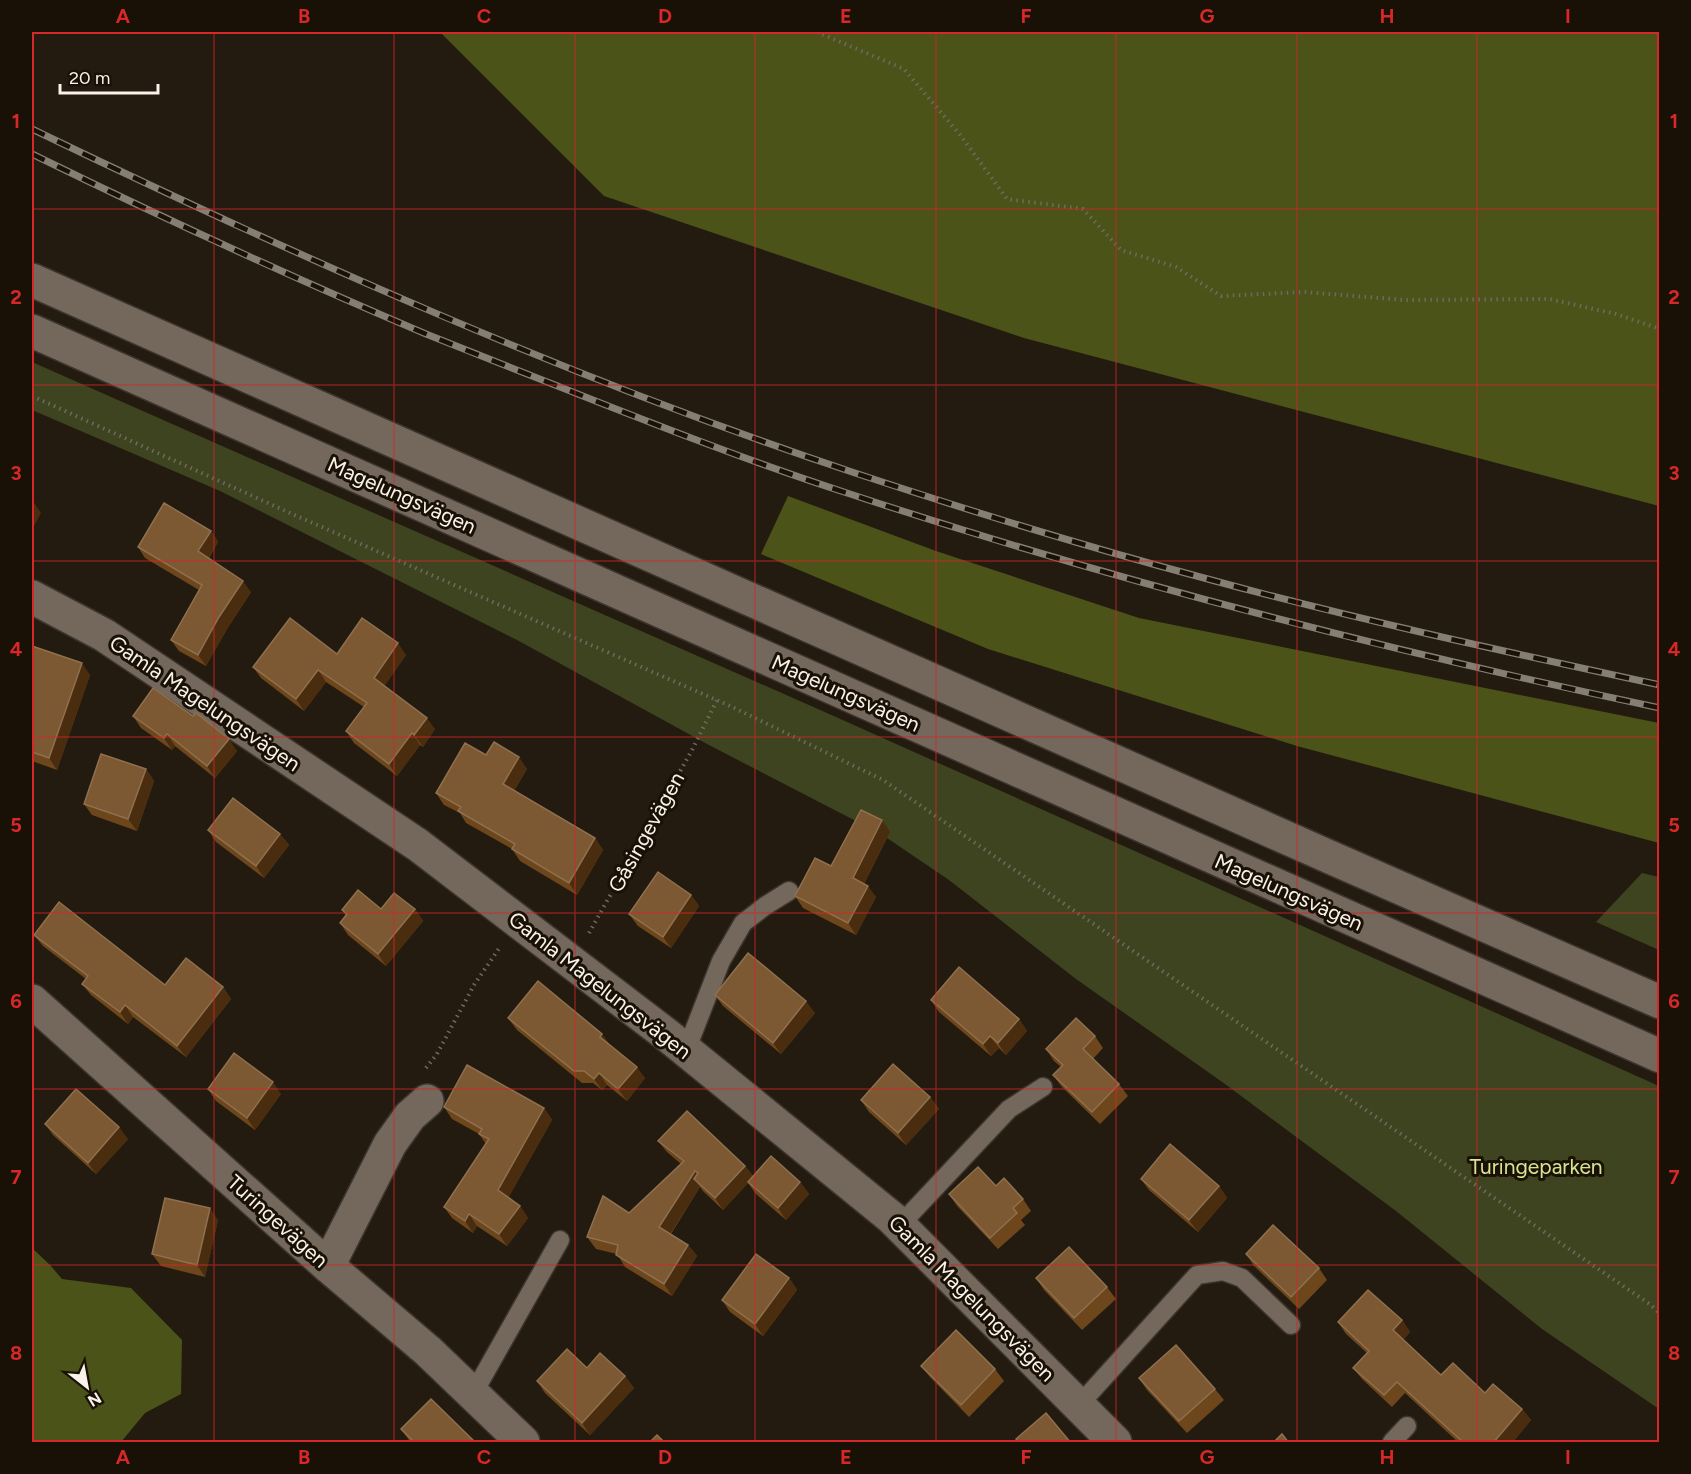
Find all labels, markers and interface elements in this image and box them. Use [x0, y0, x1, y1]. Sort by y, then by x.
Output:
text: A [116, 4, 131, 28]
text: B [298, 4, 310, 28]
text: C [477, 4, 491, 28]
text: D [658, 4, 672, 28]
text: E [840, 4, 852, 28]
text: F [1020, 4, 1032, 28]
text: G [1200, 4, 1215, 28]
text: H [1380, 4, 1395, 28]
text: I [1565, 4, 1571, 28]
scale bar [60, 57, 158, 95]
text: 20 m [69, 67, 110, 89]
text: 1 [12, 109, 20, 133]
text: 1 [1670, 109, 1678, 133]
text: 2 [10, 285, 22, 309]
text: 2 [1668, 285, 1680, 309]
street label: Magelungsvägen [324, 451, 480, 539]
text: 3 [10, 461, 22, 485]
text: 3 [1668, 461, 1680, 485]
street label: Gamla Magelungsvägen [105, 630, 305, 776]
text: 4 [10, 637, 23, 661]
text: 4 [1668, 637, 1681, 661]
street label: Magelungsvägen [768, 649, 924, 737]
street label: Gåsingevägen [603, 767, 689, 897]
text: 5 [10, 813, 22, 837]
text: 5 [1668, 813, 1680, 837]
street label: Magelungsvägen [1211, 848, 1367, 936]
street label: Gamla Magelungsvägen [504, 906, 696, 1064]
text: 6 [10, 989, 22, 1013]
text: 6 [1668, 989, 1680, 1013]
park label: Turingeparken [1469, 1154, 1603, 1179]
text: 7 [10, 1165, 22, 1189]
text: 7 [1668, 1165, 1680, 1189]
street label: Turingevägen [223, 1169, 333, 1273]
street label: Gamla Magelungsvägen [884, 1210, 1060, 1386]
text: 8 [10, 1341, 22, 1365]
text: 8 [1668, 1341, 1680, 1365]
north arrow [57, 1357, 117, 1417]
text: N [84, 1388, 105, 1411]
text: A [116, 1445, 131, 1469]
text: B [298, 1445, 310, 1469]
text: C [477, 1445, 491, 1469]
text: D [658, 1445, 672, 1469]
text: E [840, 1445, 852, 1469]
text: F [1020, 1445, 1032, 1469]
text: G [1200, 1445, 1215, 1469]
text: H [1380, 1445, 1395, 1469]
text: I [1565, 1445, 1571, 1469]

